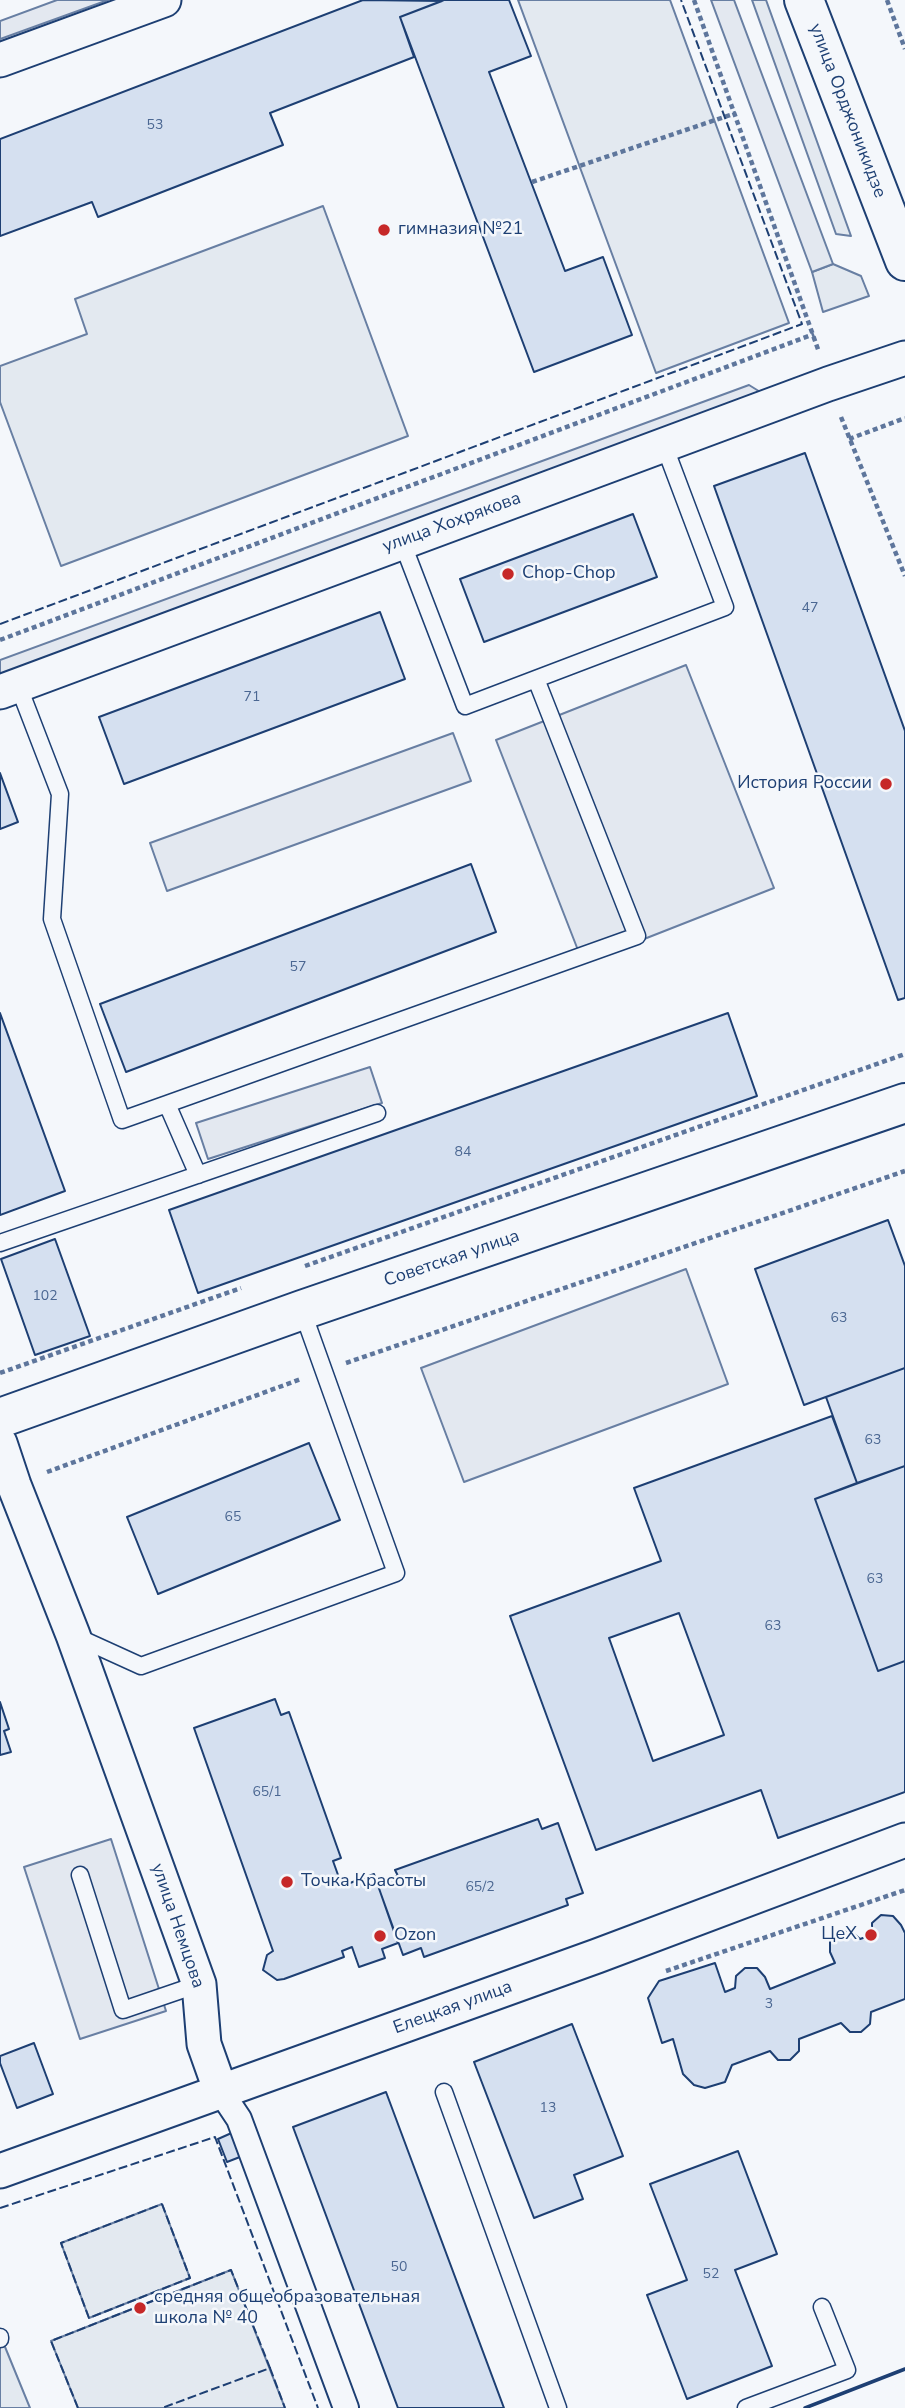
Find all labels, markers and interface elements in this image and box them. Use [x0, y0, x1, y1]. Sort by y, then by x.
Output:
street label: улица Орджоникидзе [804, 21, 890, 201]
house number: 53 [147, 118, 163, 134]
place label: гимназия №21 [398, 219, 523, 241]
marker: гимназия №21 [376, 222, 392, 238]
street label: улица Хохрякова [380, 488, 524, 558]
place label: Chop-Chop [522, 563, 616, 585]
marker: Chop-Chop [500, 566, 516, 582]
house number: 47 [802, 601, 818, 617]
house number: 71 [244, 690, 260, 706]
place label: История России [737, 773, 872, 795]
marker: История России [878, 776, 894, 792]
house number: 57 [290, 960, 306, 976]
house number: 84 [455, 1145, 471, 1161]
street label: Советская улица [381, 1226, 523, 1292]
house number: 102 [32, 1289, 58, 1305]
house number: 63 [831, 1311, 847, 1327]
house number: 63 [865, 1433, 881, 1449]
house number: 65 [225, 1510, 241, 1526]
house number: 63 [867, 1572, 883, 1588]
house number: 63 [765, 1619, 781, 1635]
house number: 65/1 [252, 1785, 282, 1801]
street label: улица Немцова [146, 1861, 208, 1991]
place label: Точка Красоты [301, 1871, 426, 1893]
marker: Точка Красоты [279, 1874, 295, 1890]
house number: 65/2 [465, 1880, 495, 1896]
place label: ЦеХ [821, 1924, 857, 1946]
place label: Ozon [394, 1925, 436, 1947]
marker: ЦеХ [863, 1927, 879, 1943]
marker: Ozon [372, 1928, 388, 1944]
street label: Елецкая улица [391, 1976, 515, 2040]
house number: 3 [765, 1997, 773, 2013]
house number: 13 [540, 2101, 556, 2117]
house number: 50 [391, 2260, 407, 2276]
house number: 52 [703, 2267, 719, 2283]
place label: средняя общеобразовательная школа № 40 [154, 2287, 420, 2330]
marker: средняя общеобразовательная школа № 40 [132, 2300, 148, 2316]

